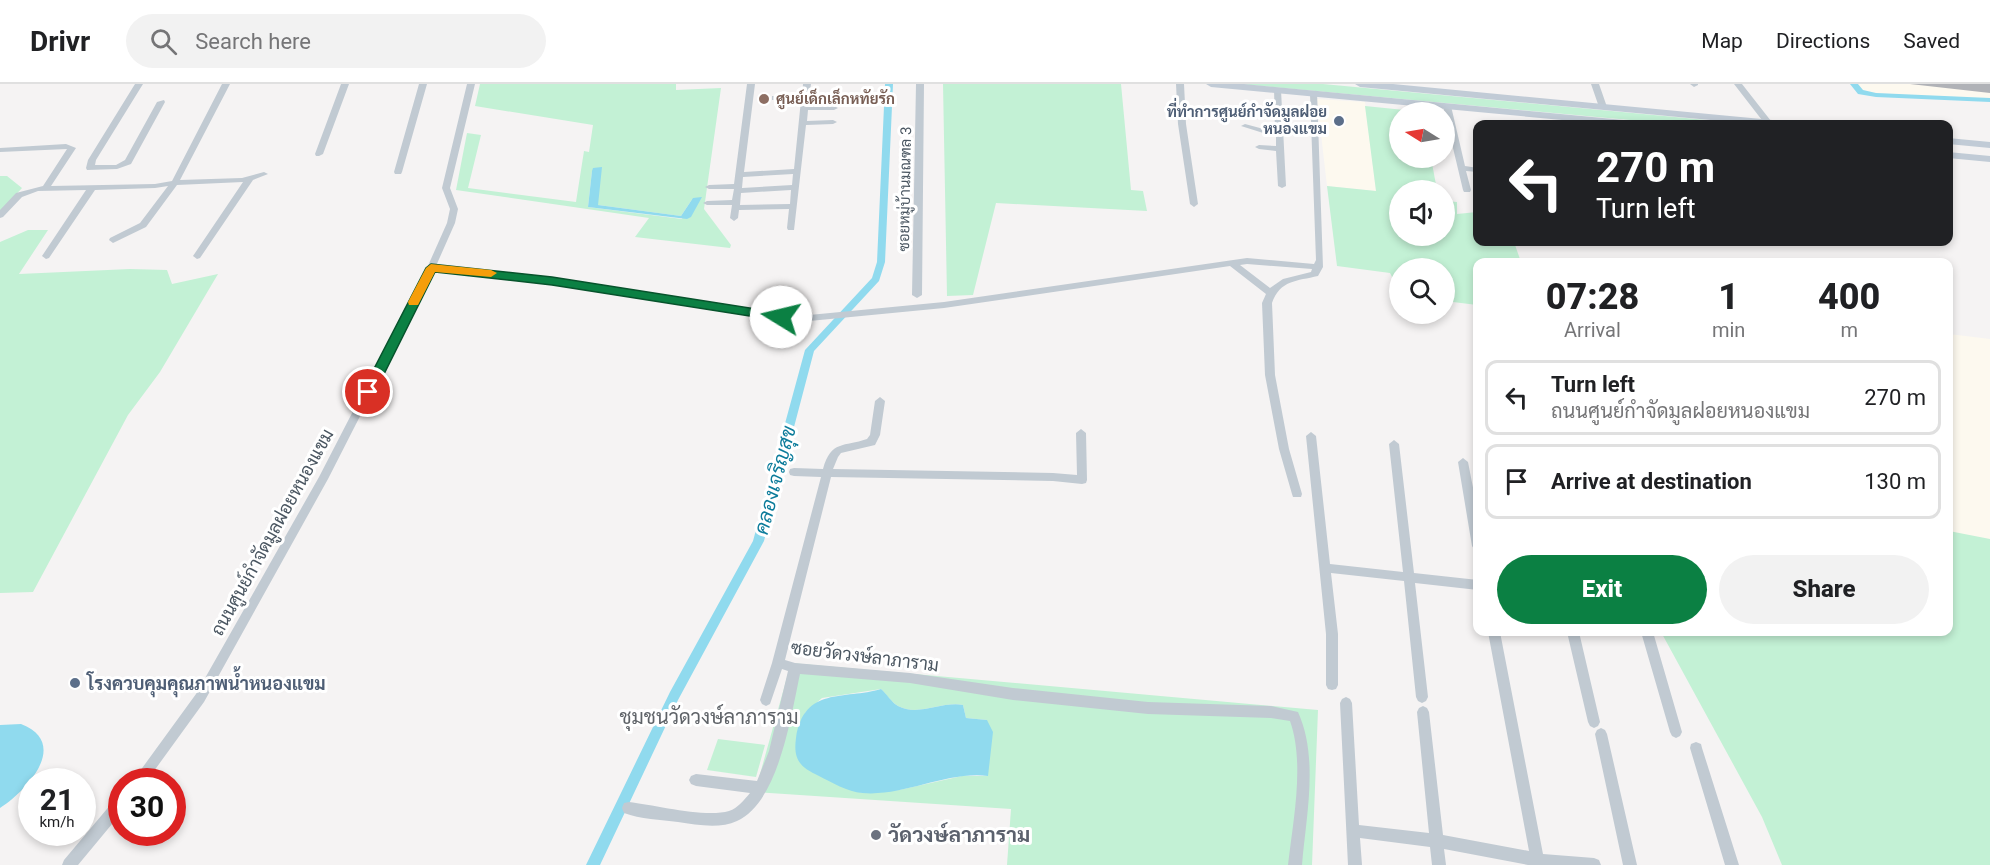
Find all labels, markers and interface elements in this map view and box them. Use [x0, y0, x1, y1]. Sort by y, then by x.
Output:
search box [126, 14, 546, 68]
text: Drivr [30, 25, 90, 58]
icon: search [147, 25, 180, 58]
text: Search here [195, 29, 311, 54]
text: Map [1701, 29, 1743, 53]
text: Directions [1776, 29, 1870, 53]
text: Saved [1903, 29, 1960, 53]
place label: ศูนย์เด็กเล็กหทัยรัก [776, 88, 895, 110]
marker: ศูนย์เด็กเล็กหทัยรัก [757, 92, 771, 106]
place label: ที่ทำการศูนย์กำจัดมูลฝอย หนองแขม [1167, 97, 1327, 138]
north arrow [1389, 102, 1455, 168]
map controls [1389, 102, 1455, 324]
marker: ที่ทำการศูนย์กำจัดมูลฝอย หนองแขม [1332, 114, 1346, 128]
street label: ซอยหมู่บ้านมณฑล 3 [894, 126, 916, 252]
text: 270 m [1596, 143, 1715, 192]
icon: left [1497, 144, 1575, 222]
button: sound [1389, 180, 1455, 246]
text: Turn left [1596, 193, 1696, 225]
button: search [1389, 258, 1455, 324]
text: 07:28 [1546, 276, 1639, 318]
text: 1 [1718, 276, 1739, 318]
text: 400 [1818, 276, 1880, 318]
position arrow [749, 285, 813, 349]
text: Arrival [1564, 318, 1621, 342]
text: min [1712, 318, 1745, 342]
text: m [1840, 318, 1858, 342]
pin [342, 366, 393, 417]
text: Turn left [1551, 372, 1635, 397]
icon: arrive [351, 375, 384, 408]
icon: left [1500, 381, 1533, 414]
text: 270 m [1864, 385, 1926, 410]
text: ถนนศูนย์กำจัดมูลฝอยหนองแขม [1551, 399, 1810, 423]
water label: คลองเจริญสุข [749, 423, 803, 538]
street label: ถนนศูนย์กำจัดมูลฝอยหนองแขม [205, 424, 340, 640]
icon: arrive [1500, 465, 1533, 498]
text: Arrive at destination [1551, 469, 1752, 494]
text: 130 m [1864, 469, 1926, 494]
button: Exit [1497, 555, 1707, 624]
button: Share [1719, 555, 1929, 624]
street label: ซอยวัดวงษ์ลาภาราม [790, 635, 940, 675]
place label: โรงควบคุมคุณภาพน้ำหนองแขม [86, 666, 326, 698]
marker: โรงควบคุมคุณภาพน้ำหนองแขม [68, 676, 82, 690]
district label: ชุมชนวัดวงษ์ลาภาราม [619, 703, 799, 731]
speed limit sign: 30 [108, 768, 186, 846]
text: 21 [40, 782, 74, 817]
text: km/h [39, 813, 75, 831]
place label: วัดวงษ์ลาภาราม [888, 822, 1030, 847]
marker: วัดวงษ์ลาภาราม [869, 828, 883, 842]

